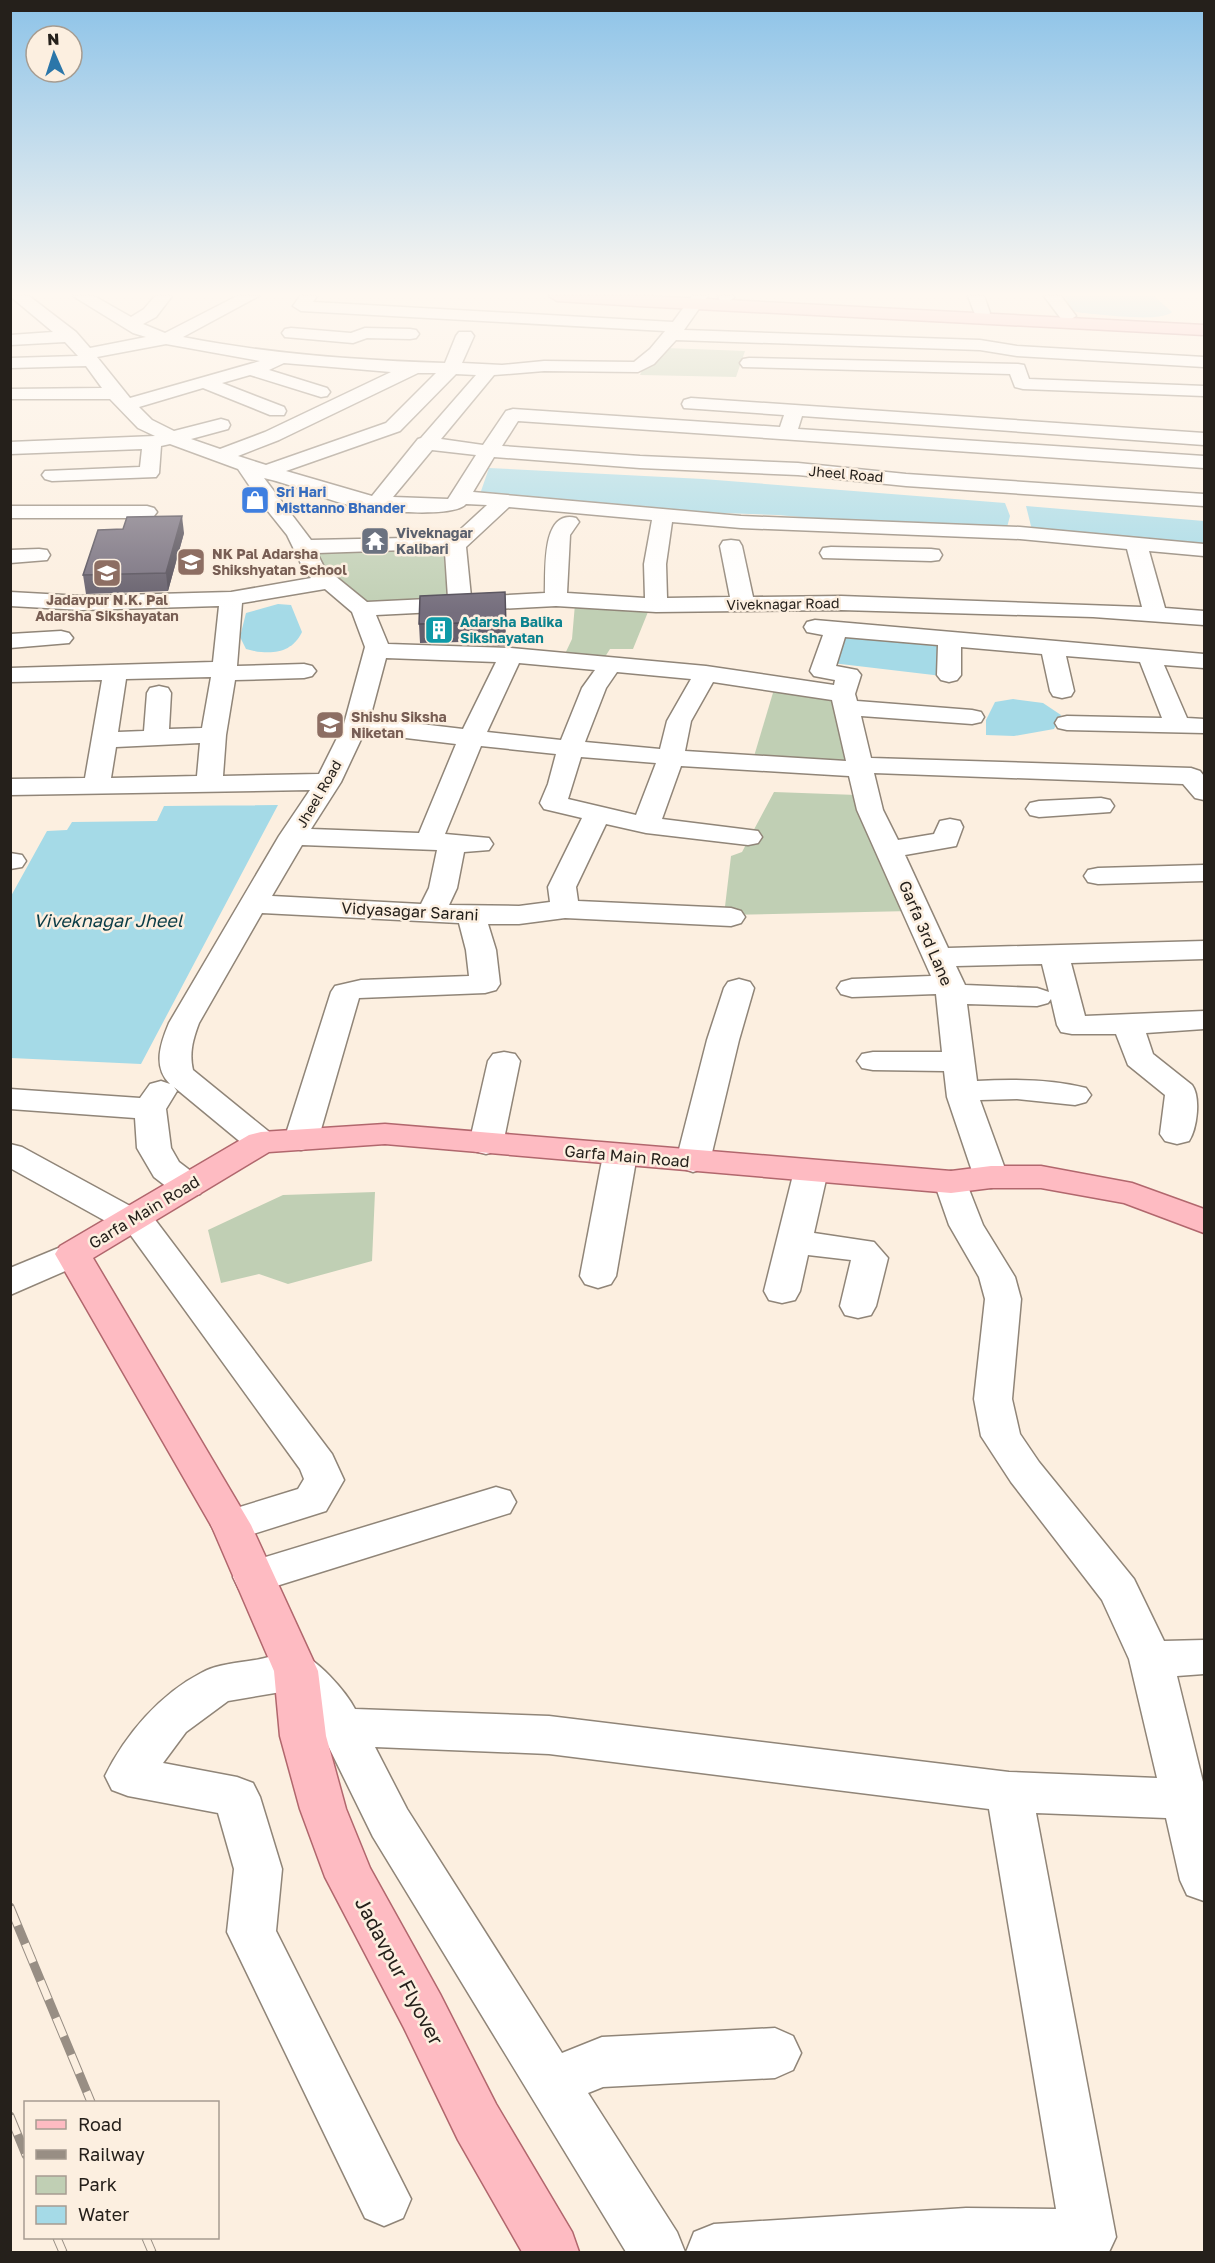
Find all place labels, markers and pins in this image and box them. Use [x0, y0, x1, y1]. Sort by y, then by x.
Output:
place label: Sri Hari Misttanno Bhander [276, 483, 406, 516]
shop icon: Sri Hari Misttanno Bhander [239, 484, 271, 516]
place label: Viveknagar Kalibari [396, 524, 474, 557]
temple icon: Viveknagar Kalibari [359, 525, 391, 557]
place label: NK Pal Adarsha Shikshyatan School [212, 545, 347, 578]
school or university icon: NK Pal Adarsha Shikshyatan School [175, 546, 207, 578]
school or university icon: Jadavpur N.K. Pal Adarsha Sikshayatan [91, 557, 123, 589]
place label: Jadavpur N.K. Pal Adarsha Sikshayatan [35, 591, 179, 624]
place label: Adarsha Balika Sikshayatan [460, 613, 563, 646]
building icon: Adarsha Balika Sikshayatan [423, 614, 455, 646]
place label: Shishu Siksha Niketan [351, 708, 447, 741]
school or university icon: Shishu Siksha Niketan [314, 709, 346, 741]

